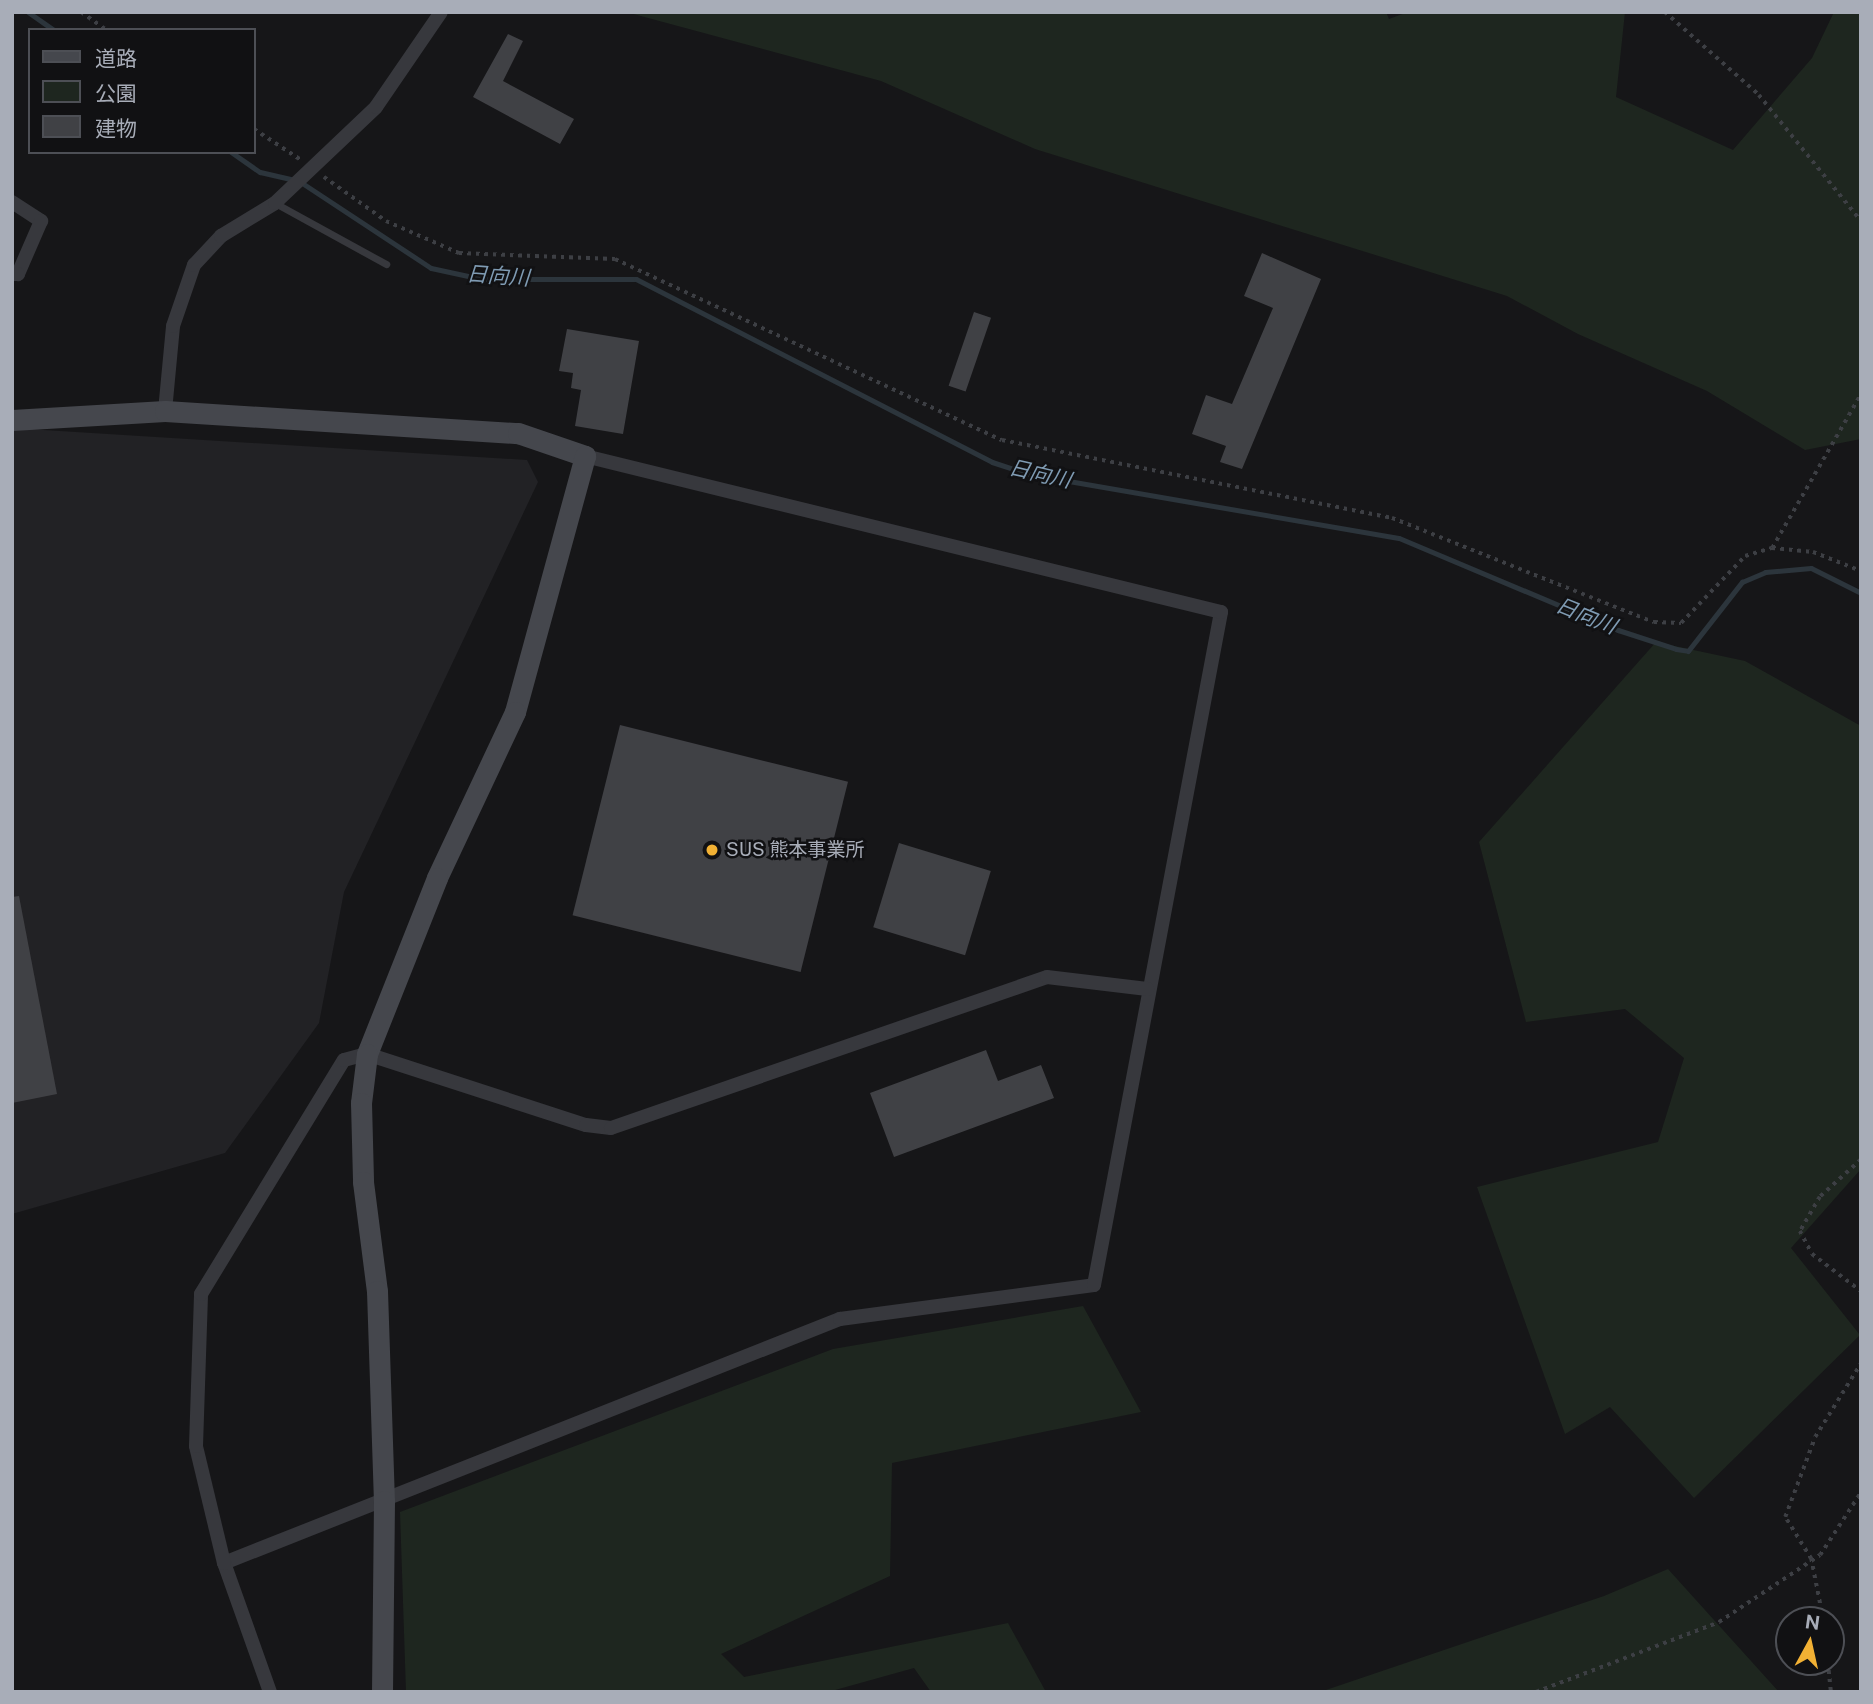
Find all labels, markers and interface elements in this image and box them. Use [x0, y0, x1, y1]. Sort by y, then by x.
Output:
legend [28, 28, 256, 154]
text: 道路 [95, 46, 137, 71]
text: 公園 [95, 81, 137, 106]
text: 建物 [95, 116, 137, 141]
water label: 日向川 [466, 261, 530, 291]
water label: 日向川 [1006, 455, 1074, 493]
water label: 日向川 [1552, 593, 1620, 639]
place label: SUS 熊本事業所 [726, 839, 864, 861]
marker: SUS 熊本事業所 [704, 842, 720, 858]
north arrow [1775, 1606, 1845, 1676]
text: N [1804, 1610, 1822, 1634]

